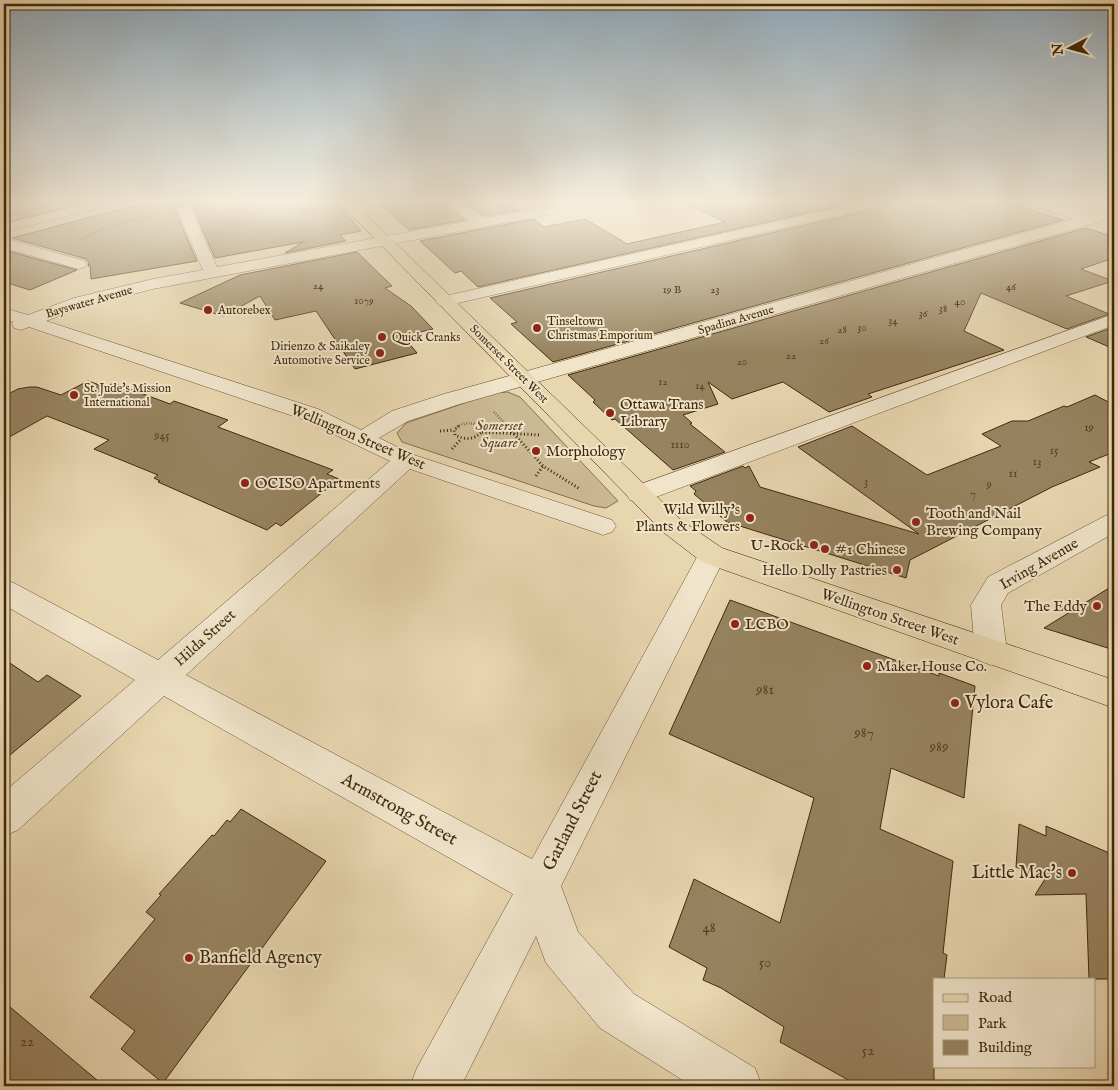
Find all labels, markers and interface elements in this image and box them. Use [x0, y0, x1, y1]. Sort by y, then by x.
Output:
north arrow [1046, 22, 1096, 72]
text: N [1048, 42, 1068, 57]
house number: 24 [313, 279, 324, 293]
house number: 46 [1006, 280, 1016, 294]
street label: Bayswater Avenue [44, 282, 135, 322]
house number: 19 B [663, 283, 681, 297]
house number: 23 [710, 283, 720, 297]
house number: 1079 [354, 294, 374, 308]
house number: 40 [955, 295, 965, 309]
street label: Spadina Avenue [696, 302, 776, 339]
house number: 38 [939, 302, 947, 316]
place label: Autorebex [217, 303, 271, 318]
marker: Autorebex [202, 304, 214, 316]
house number: 36 [919, 307, 928, 321]
place label: Tinseltown Christmas Emporium [547, 314, 653, 344]
house number: 34 [888, 314, 898, 328]
street label: Somerset Street West [466, 321, 552, 407]
house number: 30 [857, 321, 867, 335]
marker: Tinseltown Christmas Emporium [531, 322, 543, 334]
house number: 28 [837, 323, 847, 337]
place label: Quick Cranks [392, 330, 461, 345]
marker: Quick Cranks [376, 331, 388, 343]
house number: 26 [819, 334, 829, 348]
place label: Dirienzo & Saikaley Automotive Service [271, 339, 370, 368]
marker: Dirienzo & Saikaley Automotive Service [374, 347, 386, 359]
house number: 22 [786, 349, 796, 363]
house number: 20 [737, 355, 747, 369]
house number: 12 [658, 375, 668, 389]
house number: 14 [695, 379, 705, 393]
place label: St. Jude's Mission International [84, 381, 172, 410]
marker: St. Jude's Mission International [68, 389, 80, 401]
place label: Ottawa Trans Library [620, 395, 704, 431]
street label: Wellington Street West [288, 400, 428, 474]
marker: Ottawa Trans Library [604, 407, 616, 419]
park label: Somerset Square [475, 416, 524, 452]
house number: 19 [1084, 420, 1094, 435]
house number: 945 [153, 428, 170, 443]
house number: 1110 [670, 437, 690, 452]
place label: Morphology [546, 442, 626, 461]
house number: 15 [1050, 443, 1059, 458]
marker: Morphology [530, 445, 542, 457]
house number: 13 [1033, 454, 1041, 469]
house number: 11 [1009, 466, 1017, 481]
place label: OCISO Apartments [255, 474, 380, 493]
house number: 3 [864, 474, 868, 489]
marker: OCISO Apartments [239, 477, 251, 489]
house number: 9 [985, 477, 992, 492]
house number: 7 [970, 487, 976, 502]
place label: Wild Willy's Plants & Flowers [636, 500, 740, 536]
place label: Tooth and Nail Brewing Company [926, 504, 1042, 540]
marker: Wild Willy's Plants & Flowers [744, 512, 756, 524]
marker: Tooth and Nail Brewing Company [910, 516, 922, 528]
street label: Irving Avenue [996, 534, 1082, 594]
place label: U-Rock [750, 536, 805, 555]
marker: U-Rock [808, 539, 820, 551]
place label: #1 Chinese [835, 540, 906, 559]
marker: #1 Chinese [819, 543, 831, 555]
place label: Hello Dolly Pastries [762, 561, 887, 580]
marker: Hello Dolly Pastries [891, 564, 903, 576]
street label: Wellington Street West [819, 584, 961, 650]
place label: The Eddy [1024, 597, 1088, 616]
marker: The Eddy [1091, 600, 1103, 612]
street label: Hilda Street [170, 606, 240, 670]
place label: LCBO [745, 615, 789, 634]
marker: LCBO [729, 618, 741, 630]
place label: Maker House Co. [877, 657, 987, 676]
marker: Maker House Co. [861, 660, 873, 672]
house number: 981 [755, 680, 774, 699]
place label: Vylora Cafe [964, 692, 1053, 715]
marker: Vylora Cafe [949, 697, 961, 709]
house number: 987 [853, 723, 874, 742]
house number: 989 [929, 737, 948, 756]
street label: Garland Street [538, 767, 608, 875]
street label: Armstrong Street [336, 768, 461, 851]
place label: Little Mac's [971, 862, 1062, 885]
marker: Little Mac's [1066, 867, 1078, 879]
house number: 48 [702, 918, 716, 937]
place label: Banfield Agency [199, 947, 322, 970]
marker: Banfield Agency [183, 952, 195, 964]
house number: 50 [759, 953, 771, 972]
legend [933, 978, 1096, 1068]
text: Road [978, 988, 1013, 1007]
text: Park [978, 1014, 1008, 1033]
house number: 22 [20, 1032, 34, 1051]
text: Building [978, 1038, 1033, 1057]
house number: 52 [862, 1041, 874, 1060]

